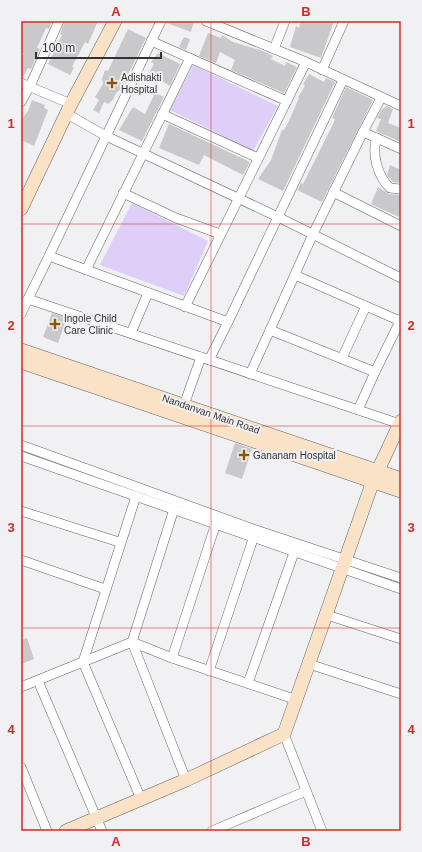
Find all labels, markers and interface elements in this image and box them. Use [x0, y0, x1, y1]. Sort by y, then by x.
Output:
text: A [111, 4, 121, 19]
text: B [301, 4, 311, 19]
scale bar [36, 34, 161, 60]
text: 100 m [42, 41, 75, 55]
place label: Adishakti Hospital [121, 72, 162, 95]
marker: Adishakti Hospital [106, 77, 118, 89]
text: 1 [7, 116, 15, 131]
text: 1 [407, 116, 415, 131]
place label: Ingole Child Care Clinic [64, 313, 117, 336]
text: 2 [7, 318, 15, 333]
marker: Ingole Child Care Clinic [49, 318, 61, 330]
text: 2 [407, 318, 415, 333]
street label: Nandanvan Main Road [161, 392, 261, 436]
marker: Gananam Hospital [238, 449, 250, 461]
place label: Gananam Hospital [253, 450, 336, 461]
text: 3 [7, 520, 15, 535]
text: 3 [407, 520, 415, 535]
text: 4 [7, 722, 15, 737]
text: 4 [407, 722, 415, 737]
text: A [111, 834, 121, 849]
text: B [301, 834, 311, 849]

